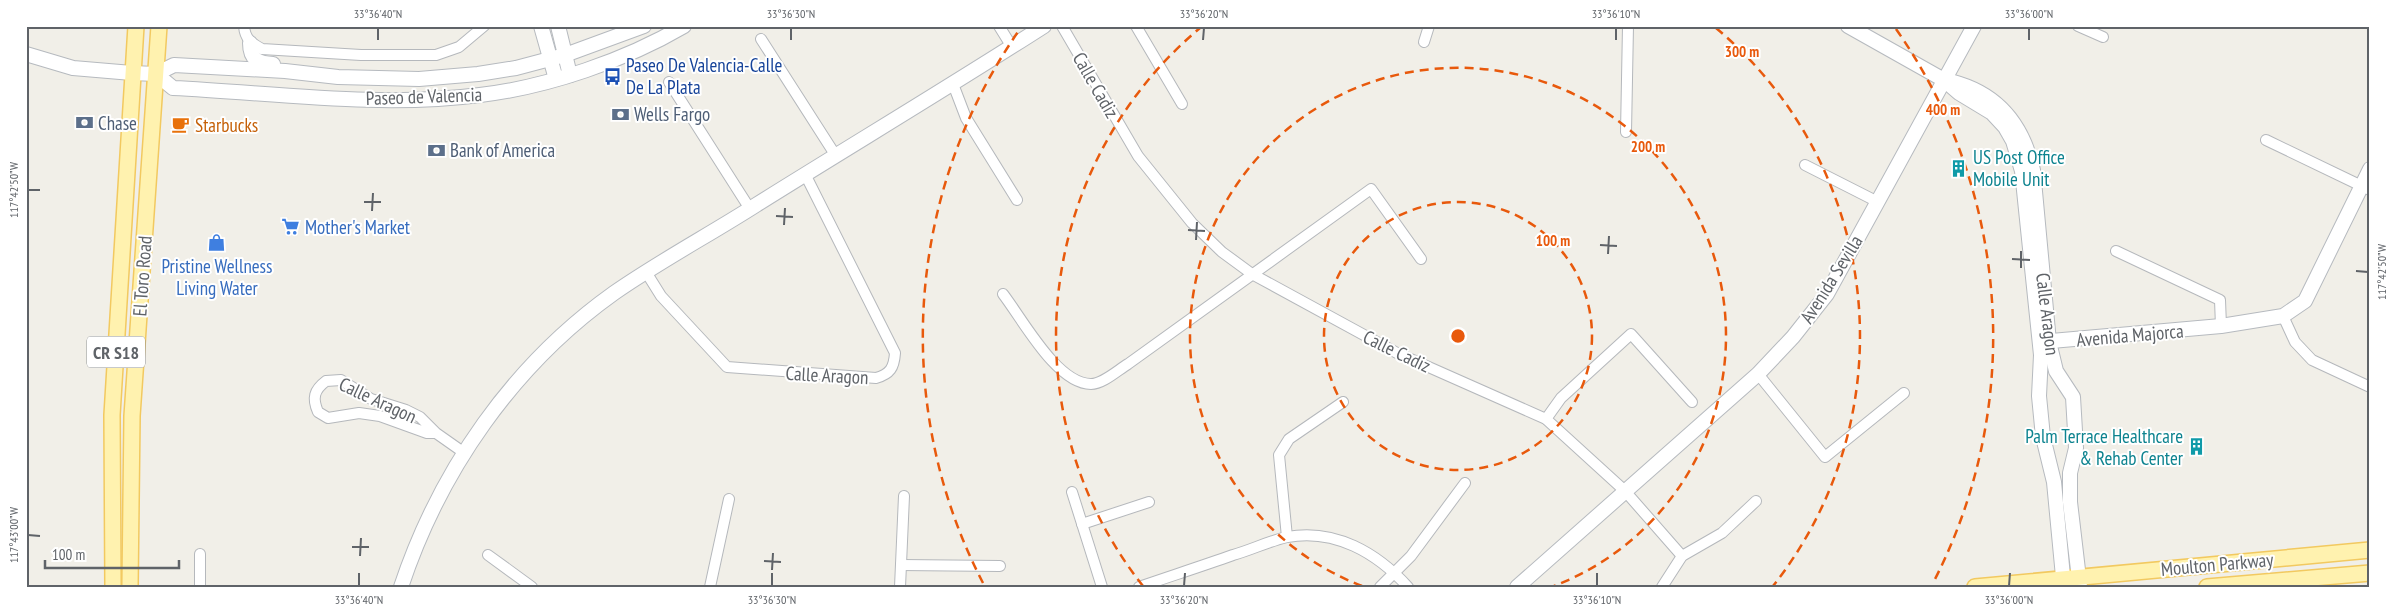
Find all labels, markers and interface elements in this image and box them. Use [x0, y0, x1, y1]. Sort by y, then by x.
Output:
text: 33°36'40"N [354, 6, 402, 21]
text: 33°36'30"N [767, 6, 815, 21]
text: 33°36'20"N [1180, 6, 1228, 21]
text: 33°36'10"N [1592, 6, 1640, 21]
text: 33°36'00"N [2005, 6, 2053, 21]
text: 300 m [1725, 42, 1759, 61]
street label: Calle Cadiz [1068, 48, 1124, 122]
place label: Paseo De Valencia-Calle De La Plata [626, 53, 783, 99]
bus stop icon: Paseo De Valencia-Calle De La Plata [602, 66, 622, 86]
street label: Paseo de Valencia [365, 82, 483, 110]
text: 400 m [1926, 100, 1960, 119]
place label: Wells Fargo [634, 102, 710, 126]
bank icon: Wells Fargo [610, 104, 630, 124]
place label: Chase [98, 111, 137, 135]
bank icon: Chase [74, 113, 94, 133]
place label: Starbucks [195, 113, 258, 137]
cafe icon: Starbucks [171, 115, 191, 135]
text: 200 m [1631, 137, 1665, 156]
place label: Bank of America [450, 138, 555, 162]
bank icon: Bank of America [426, 140, 446, 160]
place label: US Post Office Mobile Unit [1973, 145, 2065, 191]
building icon: US Post Office Mobile Unit [1949, 158, 1969, 178]
text: 117°42'50"W [6, 162, 21, 218]
place label: Mother's Market [305, 215, 411, 239]
supermarket icon: Mother's Market [281, 217, 301, 237]
street label: Avenida Sevilla [1794, 230, 1868, 328]
text: 100 m [1536, 231, 1570, 250]
shop icon: Pristine Wellness Living Water [207, 233, 227, 253]
street label: El Toro Road [127, 235, 157, 317]
text: 117°42'50"W [2374, 244, 2389, 300]
place label: Pristine Wellness Living Water [162, 254, 272, 300]
street label: Calle Aragon [2031, 271, 2065, 357]
street label: Avenida Majorca [2075, 318, 2185, 352]
street label: Calle Cadiz [1359, 324, 1435, 378]
centre of rings [1449, 327, 1467, 345]
road number: CR S18 [87, 337, 145, 368]
street label: Calle Aragon [785, 361, 869, 389]
street label: Calle Aragon [335, 372, 421, 428]
place label: Palm Terrace Healthcare & Rehab Center [2025, 424, 2184, 470]
building icon: Palm Terrace Healthcare & Rehab Center [2187, 437, 2207, 457]
text: 117°43'00"W [6, 507, 21, 563]
scale bar [45, 538, 179, 570]
text: 100 m [52, 545, 85, 564]
street label: Moulton Parkway [2160, 547, 2275, 581]
text: 33°36'40"N [335, 592, 383, 607]
text: 33°36'30"N [748, 592, 796, 607]
text: 33°36'20"N [1160, 592, 1208, 607]
text: 33°36'10"N [1573, 592, 1621, 607]
text: 33°36'00"N [1985, 592, 2033, 607]

